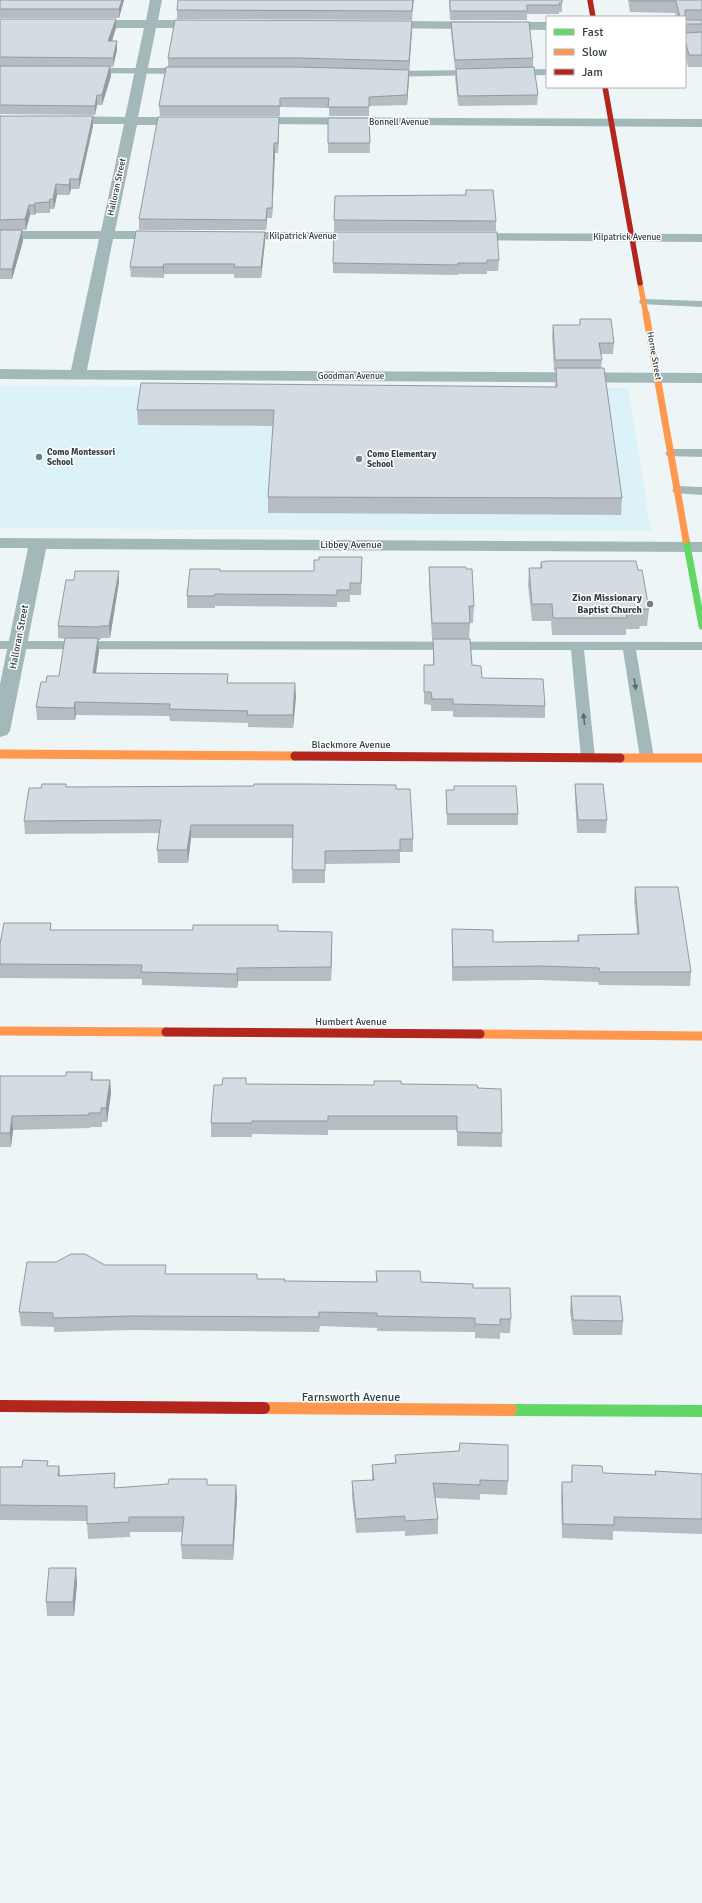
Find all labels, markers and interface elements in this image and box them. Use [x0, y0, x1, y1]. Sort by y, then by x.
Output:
legend [546, 16, 686, 88]
text: Fast [582, 25, 603, 40]
text: Slow [582, 45, 607, 60]
text: Jam [582, 65, 603, 80]
street label: Bonnell Avenue [369, 117, 429, 128]
street label: Halloran Street [106, 157, 128, 217]
street label: Kilpatrick Avenue [269, 231, 337, 242]
street label: Kilpatrick Avenue [593, 232, 661, 243]
street label: Horne Street [644, 331, 664, 381]
street label: Goodman Avenue [318, 371, 385, 382]
place label: Como Montessori School [47, 447, 115, 468]
place label: Como Elementary School [367, 449, 437, 470]
marker: Como Montessori School [34, 452, 44, 462]
marker: Como Elementary School [354, 454, 364, 464]
street label: Libbey Avenue [320, 539, 382, 551]
place label: Zion Missionary Baptist Church [572, 592, 643, 616]
marker: Zion Missionary Baptist Church [645, 599, 655, 609]
street label: Halloran Street [7, 603, 31, 670]
one-way arrow [632, 678, 638, 691]
one-way arrow [581, 713, 587, 725]
street label: Blackmore Avenue [312, 739, 390, 751]
street label: Humbert Avenue [315, 1016, 387, 1028]
street label: Farnsworth Avenue [302, 1390, 400, 1405]

